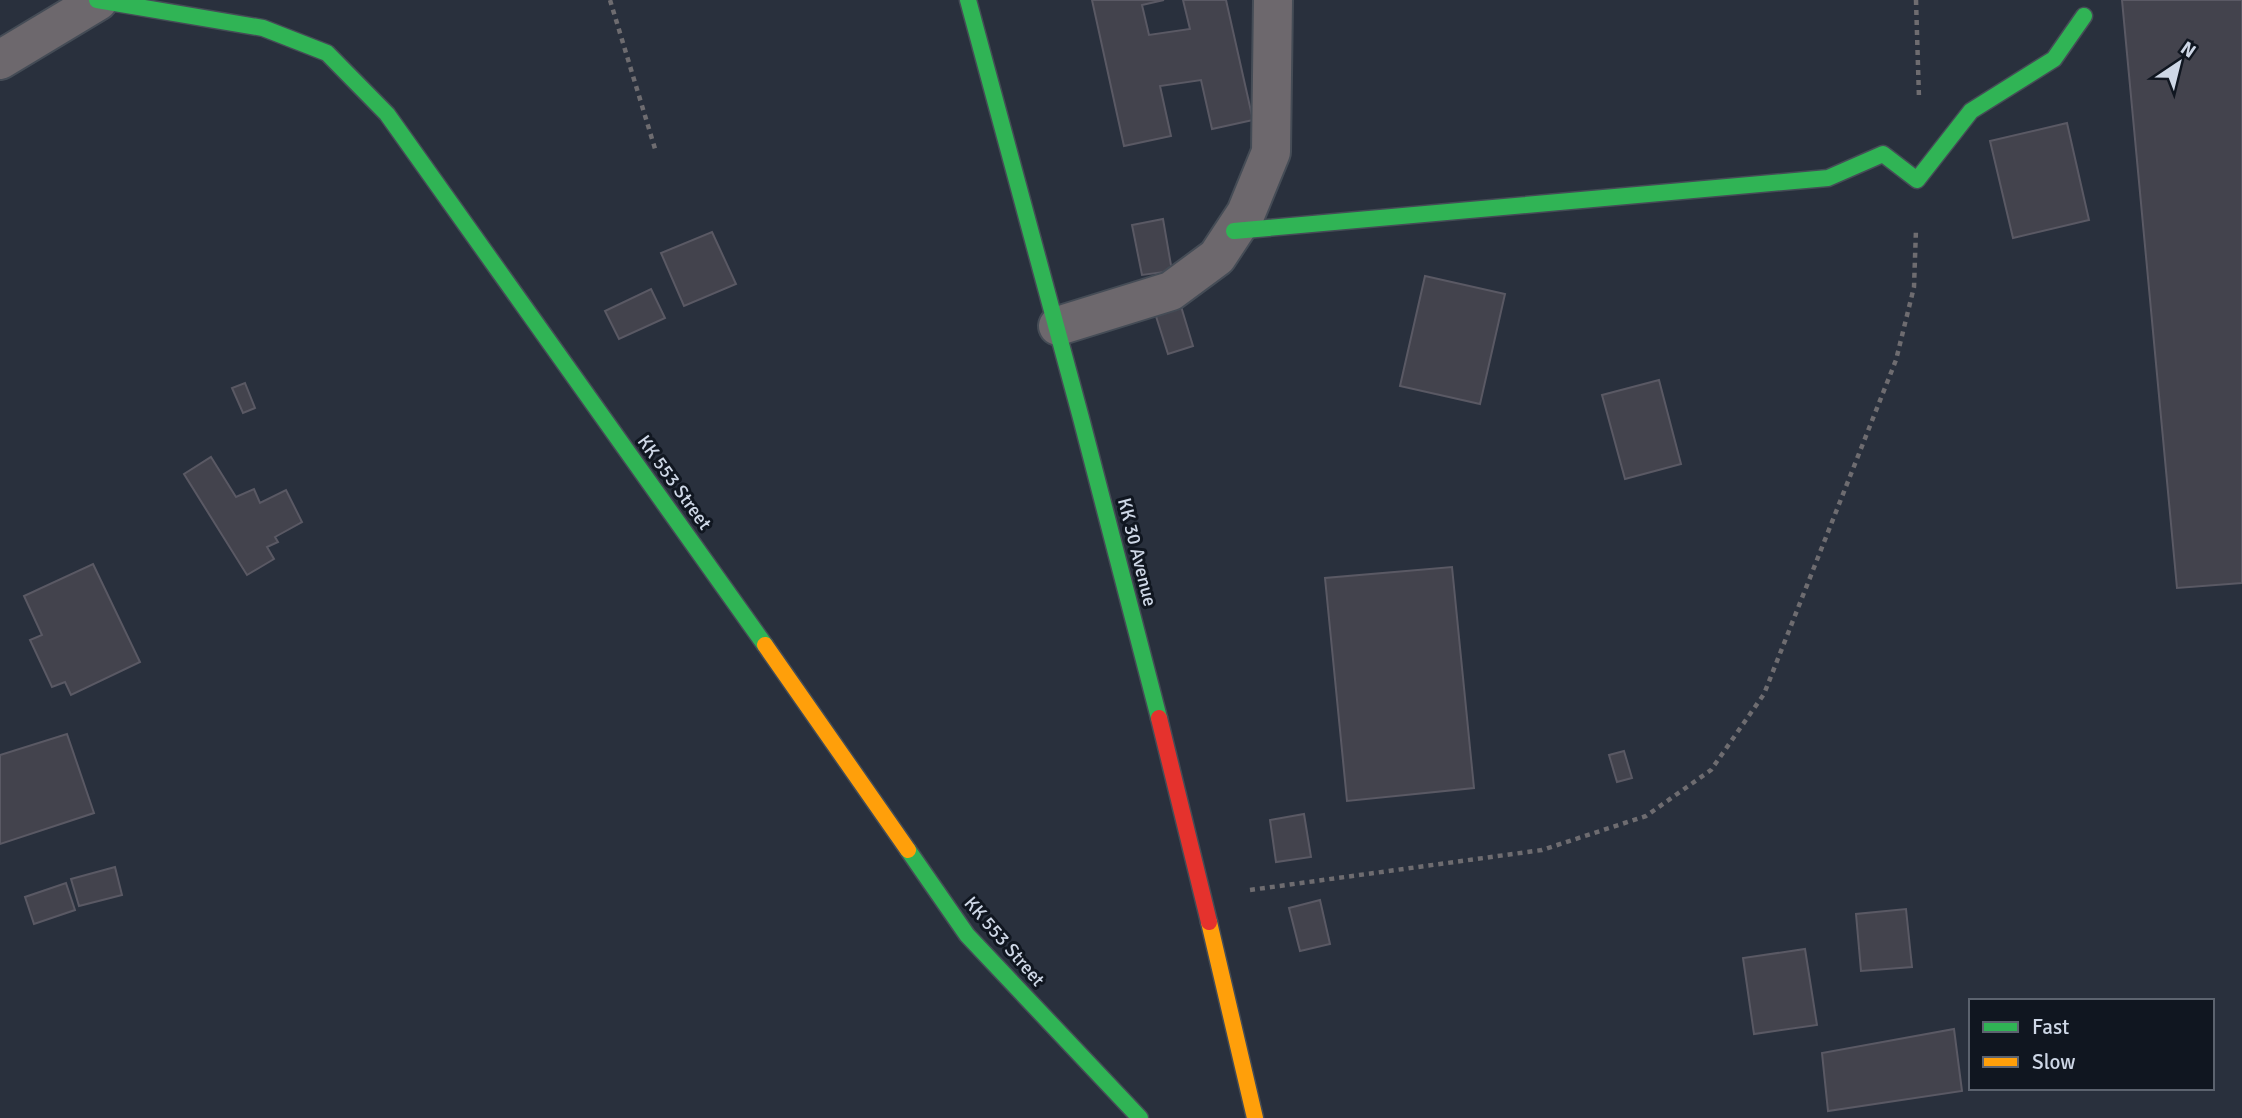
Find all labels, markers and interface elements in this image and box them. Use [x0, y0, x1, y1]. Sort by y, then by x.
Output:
north arrow [2144, 28, 2214, 98]
text: N [2176, 36, 2200, 64]
street label: KK 553 Street [632, 431, 717, 535]
street label: KK 30 Avenue [1112, 496, 1162, 609]
street label: KK 553 Street [959, 892, 1050, 992]
legend [1969, 999, 2214, 1090]
text: Fast [2032, 1014, 2069, 1040]
text: Slow [2032, 1049, 2076, 1075]

